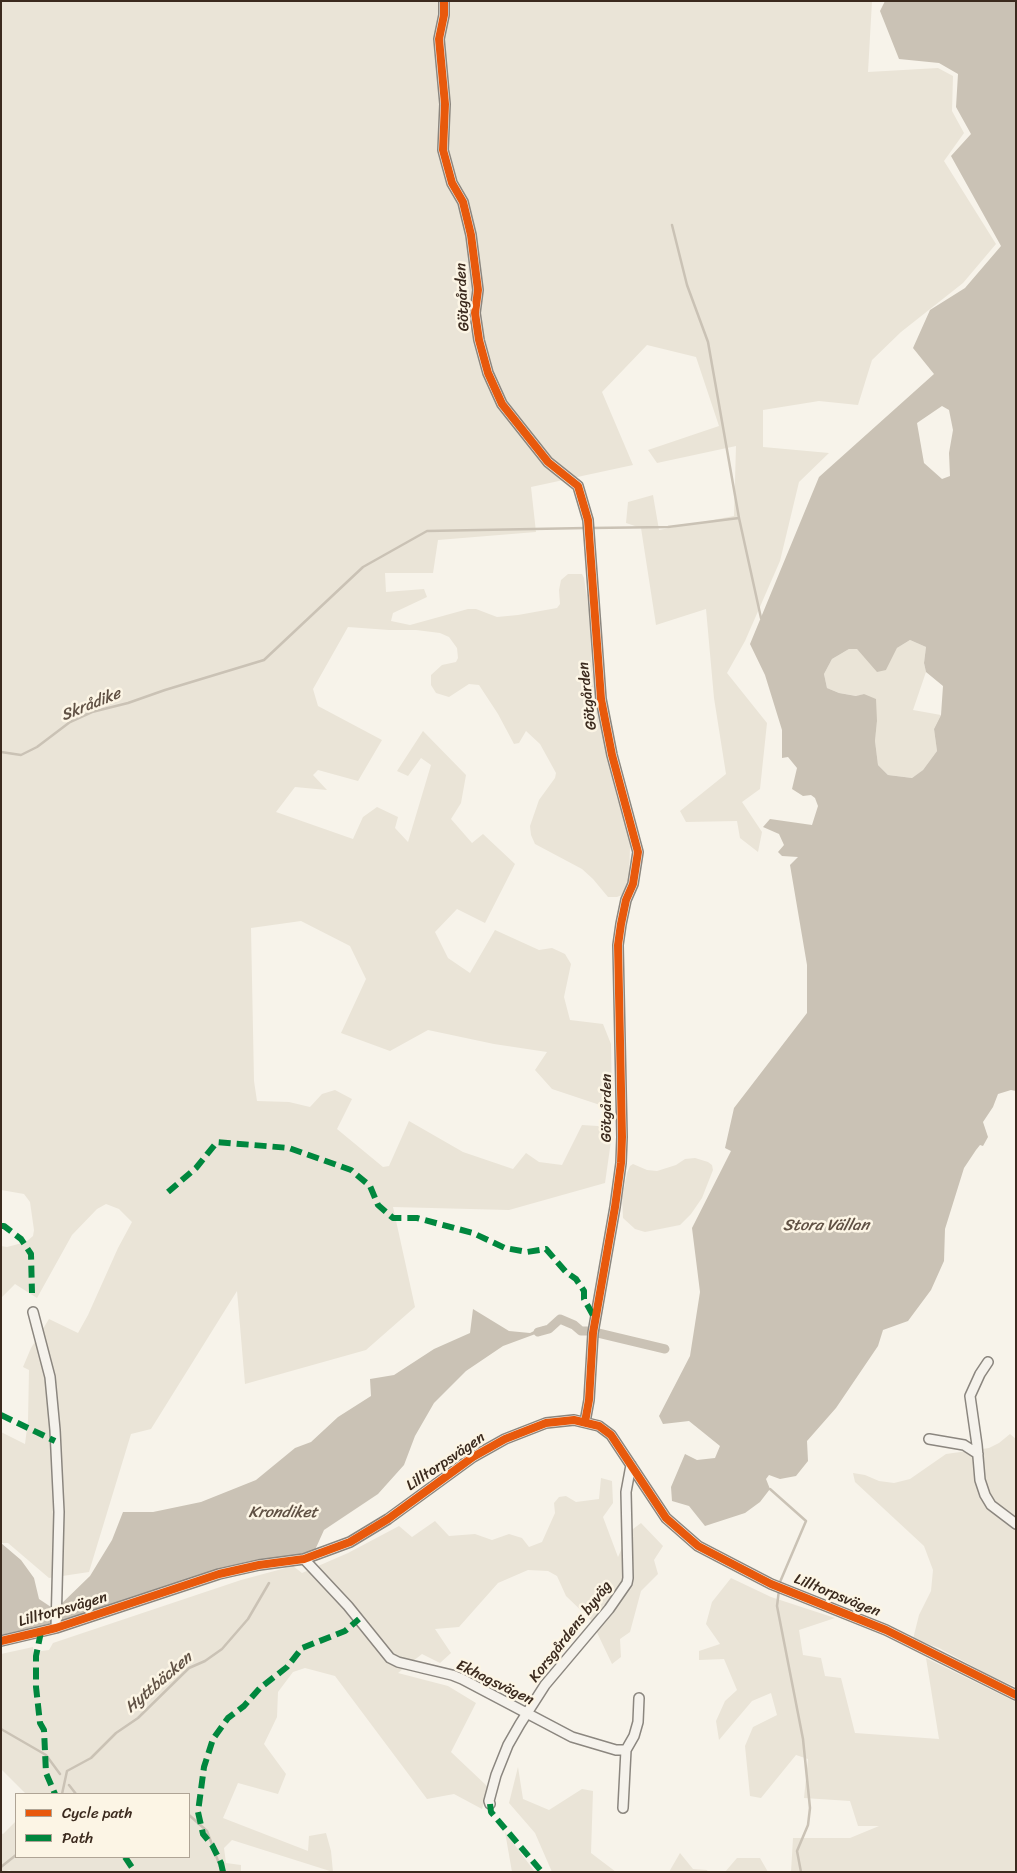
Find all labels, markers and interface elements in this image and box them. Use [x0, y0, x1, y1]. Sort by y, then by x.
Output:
street label: Götgården [452, 262, 474, 332]
street label: Götgården [575, 661, 601, 731]
water label: Skrådike [58, 684, 124, 726]
street label: Götgården [598, 1074, 616, 1142]
water label: Stora Vällan [783, 1216, 869, 1236]
street label: Lilltorpsvägen [403, 1429, 489, 1495]
water label: Krondiket [248, 1503, 318, 1523]
street label: Lilltorpsvägen [791, 1571, 883, 1621]
street label: Korsgårdens byväg [526, 1578, 616, 1686]
street label: Lilltorpsvägen [17, 1589, 109, 1631]
water label: Hyttbäcken [121, 1649, 197, 1717]
street label: Ekhagsvägen [453, 1656, 537, 1710]
legend [15, 1793, 190, 1858]
text: Cycle path [62, 1800, 132, 1826]
text: Path [62, 1825, 93, 1851]

